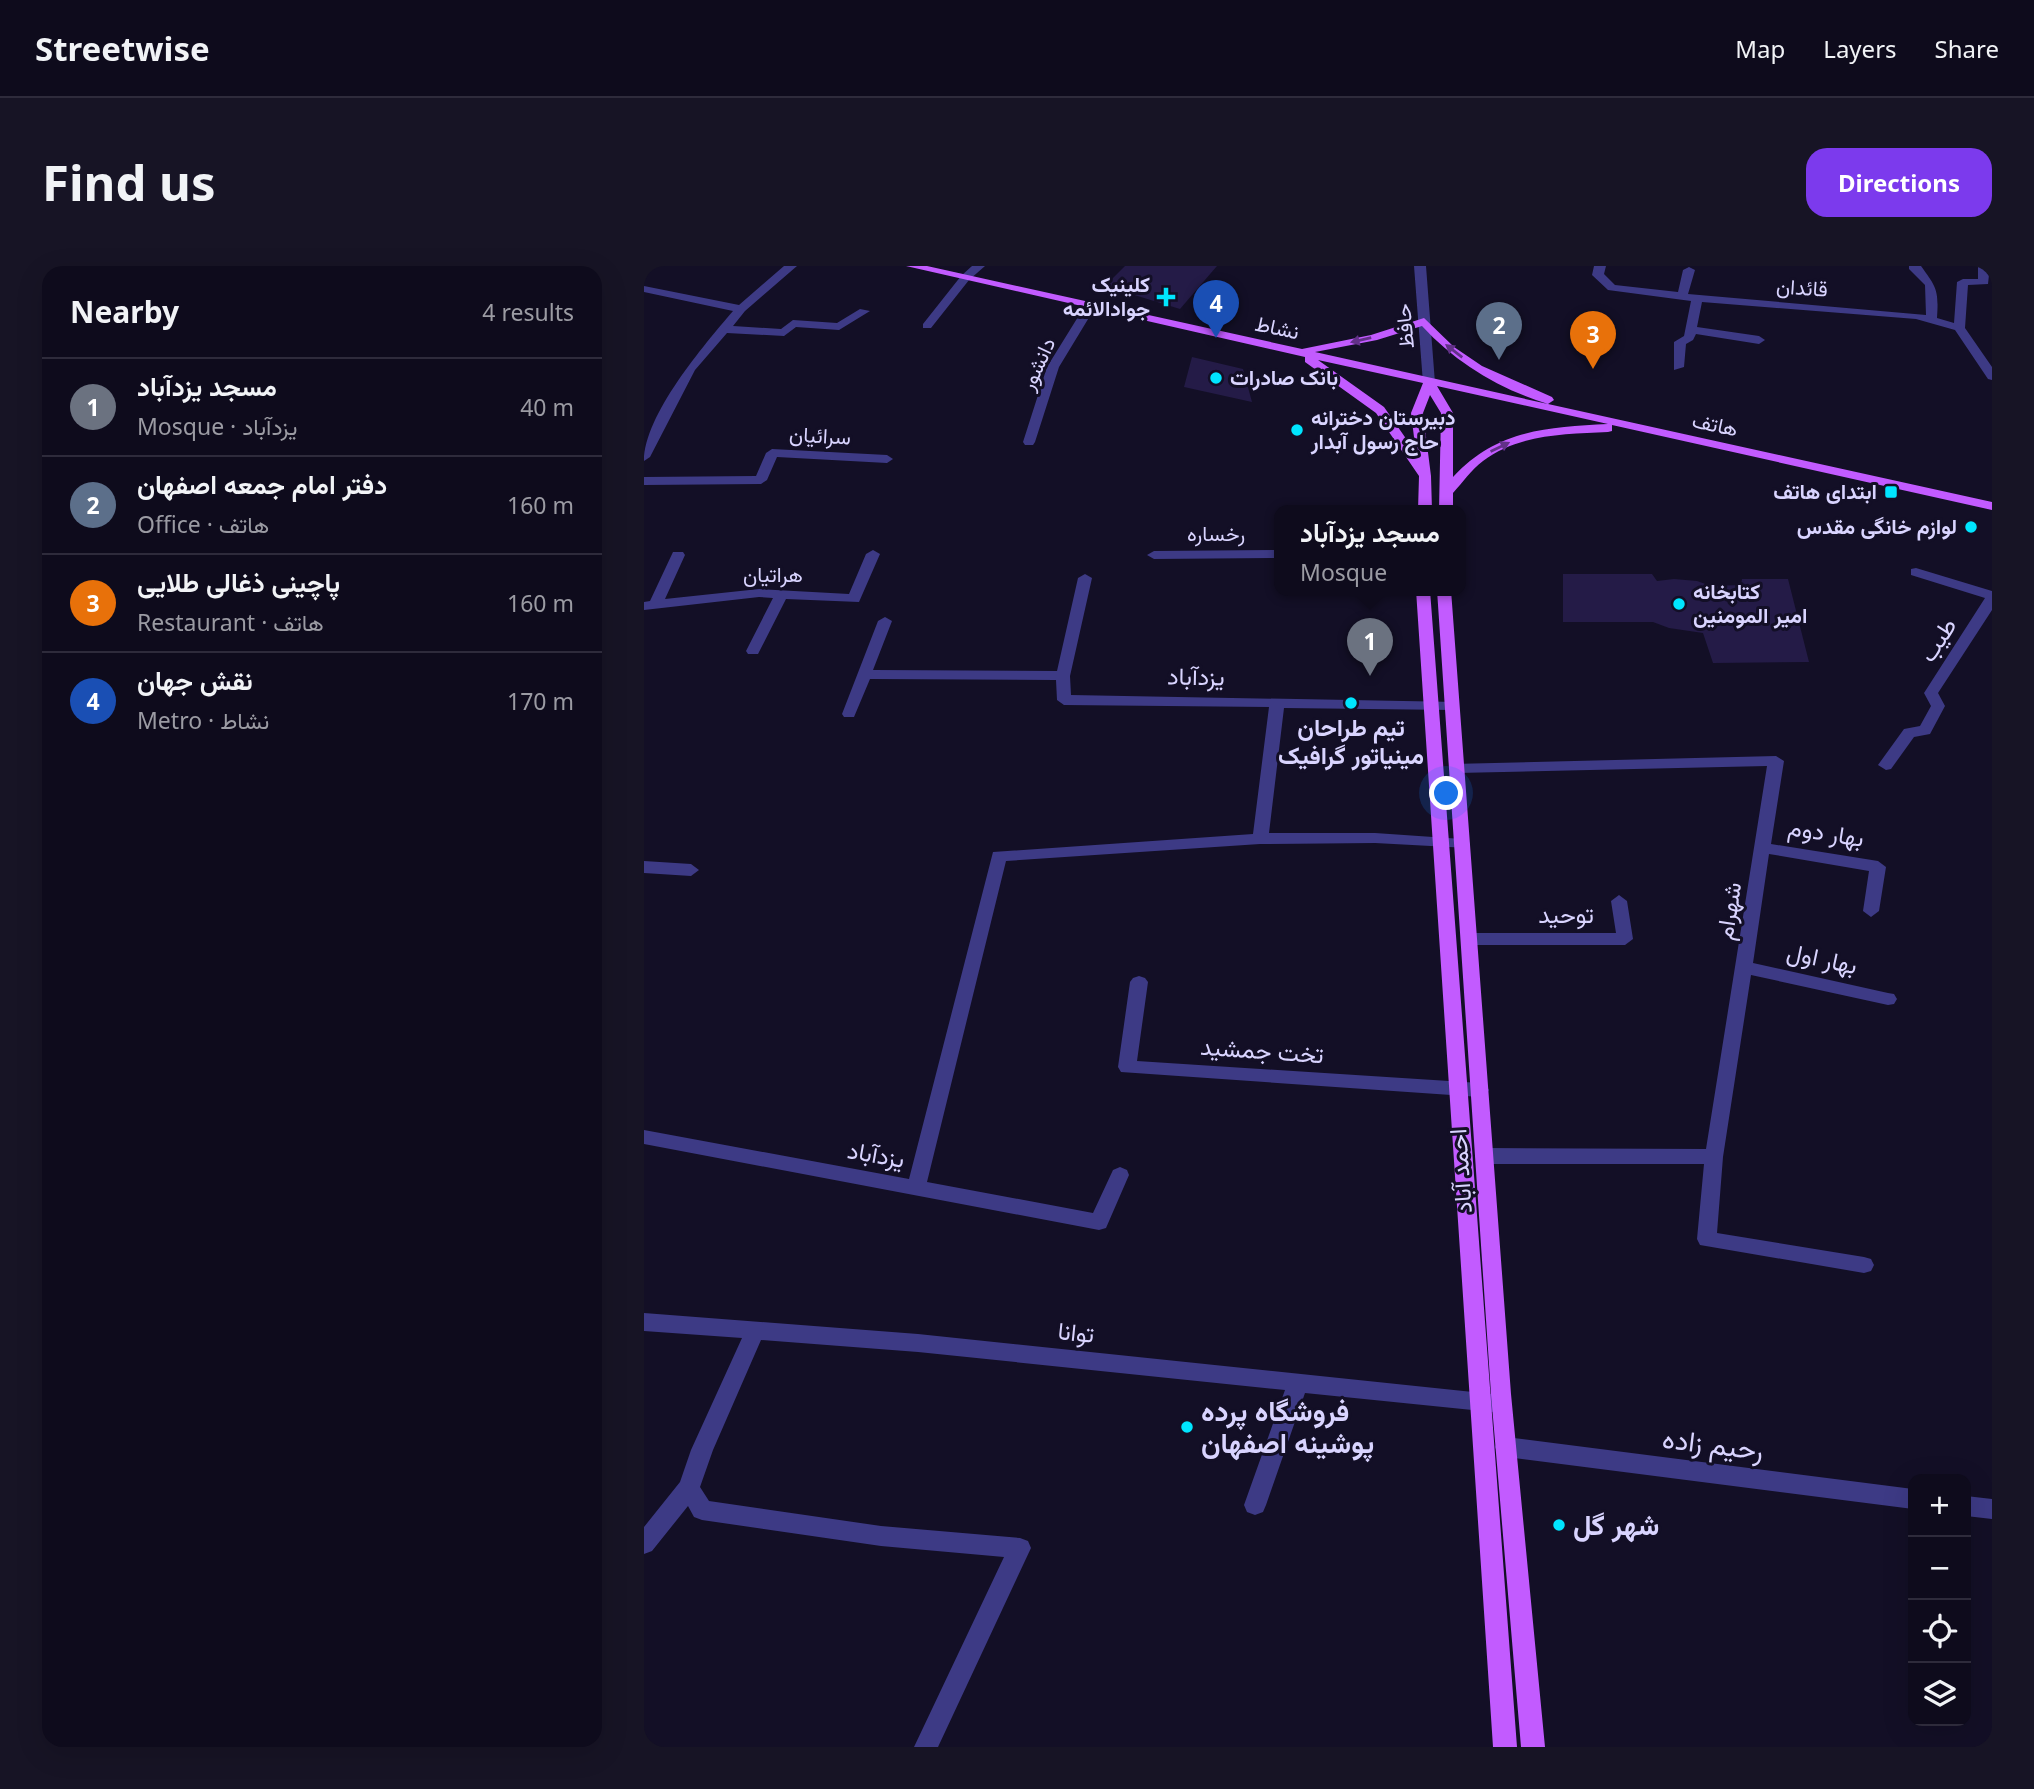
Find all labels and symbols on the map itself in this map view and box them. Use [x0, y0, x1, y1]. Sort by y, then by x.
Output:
place label: کلینیک جوادالائمه [1063, 270, 1150, 322]
street label: قائدان [1775, 271, 1829, 303]
pin: 4 [1193, 280, 1239, 338]
marker: کلینیک جوادالائمه [1156, 287, 1176, 307]
street label: حافظ [1388, 302, 1420, 350]
pin: 2 [1476, 302, 1522, 360]
street label: نشاط [1252, 309, 1302, 345]
pin: 3 [1570, 311, 1616, 369]
street label: دانشور [1012, 333, 1061, 395]
one-way arrow [1350, 335, 1372, 346]
one-way arrow [1446, 344, 1464, 359]
place label: بانک صادرات [1230, 363, 1338, 391]
marker: بانک صادرات [1208, 370, 1224, 386]
place label: دبیرستان دخترانه حاج رسول آبدار [1310, 403, 1456, 456]
street label: هاتف [1690, 406, 1741, 443]
street label: سرائیان [788, 419, 852, 451]
marker: دبیرستان دخترانه حاج رسول آبدار [1289, 422, 1305, 438]
one-way arrow [1490, 442, 1510, 453]
place label: ابتدای هاتف [1773, 477, 1877, 505]
marker: ابتدای هاتف [1883, 484, 1899, 500]
place label: لوازم خانگی مقدس [1797, 512, 1957, 541]
street label: رخساره [1187, 519, 1245, 547]
marker: لوازم خانگی مقدس [1963, 519, 1979, 535]
street label: هراتیان [743, 560, 803, 588]
place label: کتابخانه امیر المومنین [1693, 577, 1807, 629]
marker: کتابخانه امیر المومنین [1671, 596, 1687, 612]
street label: طیب [1910, 611, 1963, 668]
pin: 1 [1347, 618, 1393, 676]
street label: یزدآباد [1167, 659, 1225, 693]
marker: تیم طراحان مینیاتور گرافیک [1343, 695, 1359, 711]
place label: تیم طراحان مینیاتور گرافیک [1278, 710, 1424, 771]
your location [1429, 776, 1463, 810]
street label: بهار دوم [1786, 809, 1866, 855]
street label: شهرام [1707, 879, 1749, 942]
street label: توحید [1538, 897, 1594, 930]
street label: بهار اول [1784, 934, 1861, 981]
street label: تخت جمشید [1199, 1029, 1325, 1070]
street label: احمد آباد [1440, 1128, 1479, 1215]
street label: یزدآباد [845, 1132, 907, 1175]
street label: توانا [1056, 1313, 1096, 1350]
place label: فروشگاه پرده پوشینه اصفهان [1201, 1391, 1374, 1463]
street label: رحیم زاده [1660, 1418, 1766, 1469]
marker: فروشگاه پرده پوشینه اصفهان [1179, 1419, 1195, 1435]
place label: شهر گل [1573, 1505, 1659, 1543]
marker: شهر گل [1551, 1517, 1567, 1533]

